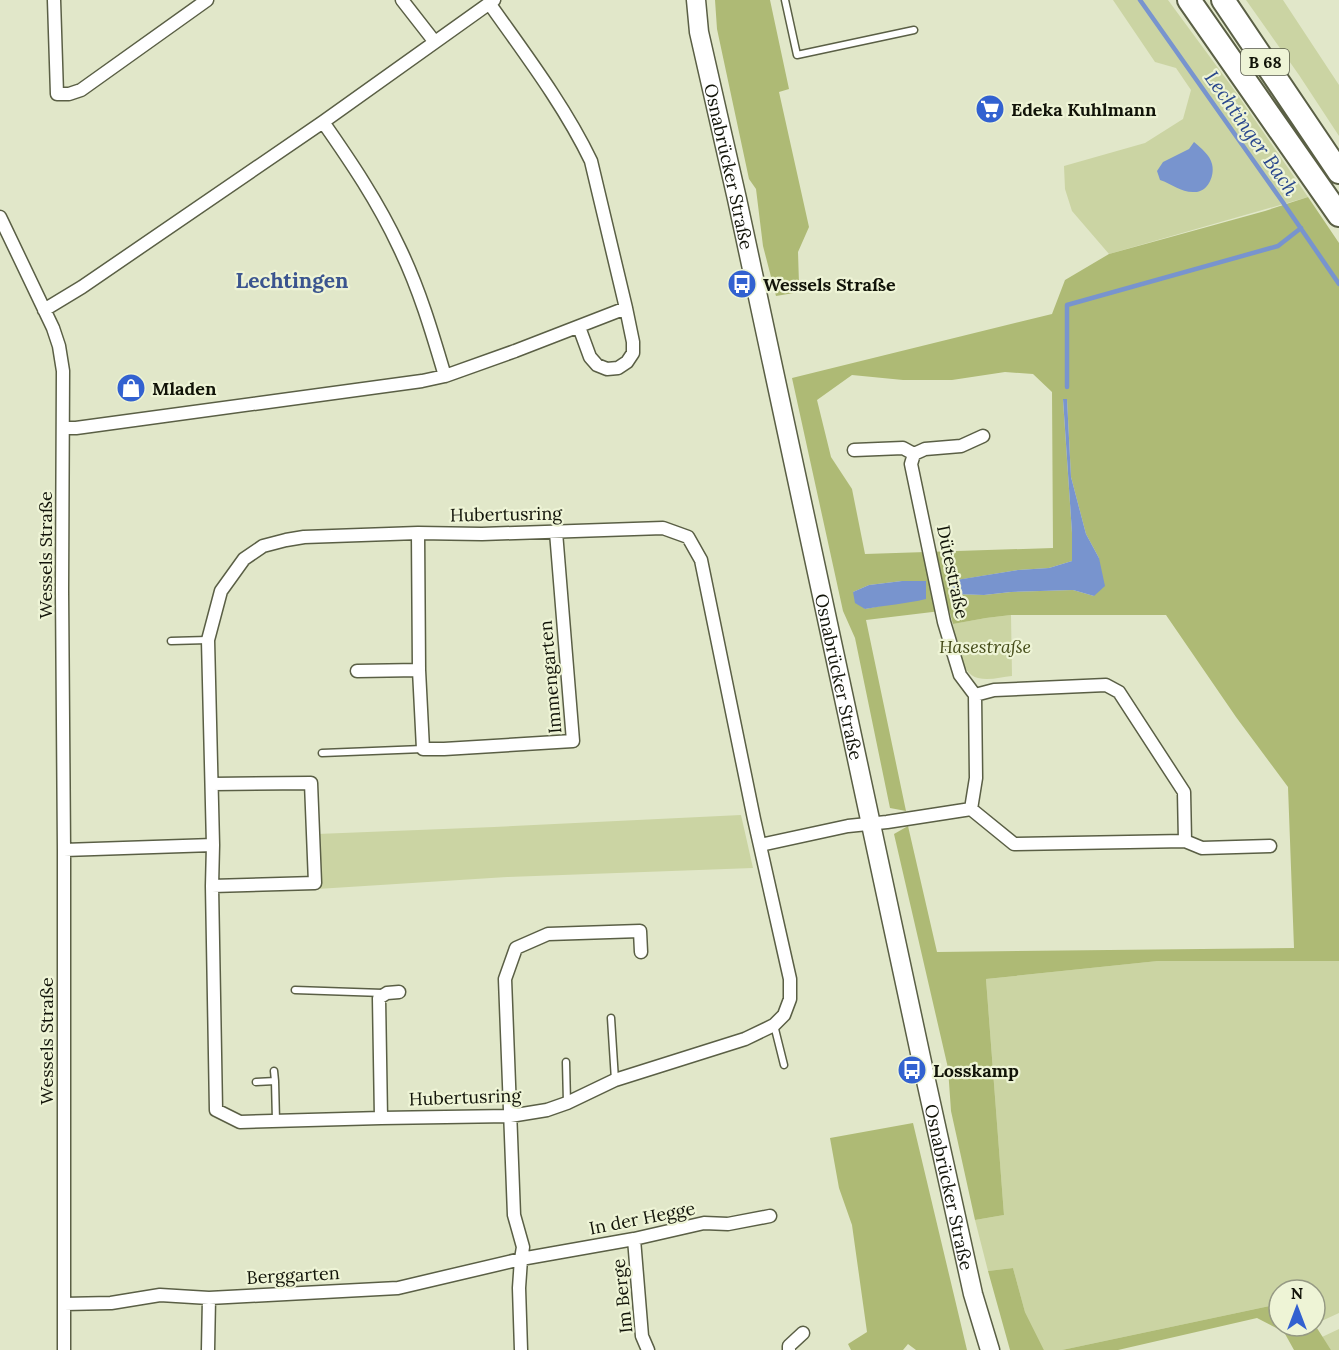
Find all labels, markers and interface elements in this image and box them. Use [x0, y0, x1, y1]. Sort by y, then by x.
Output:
road number: B 68 [1241, 49, 1289, 75]
water label: Lechtinger Bach [1200, 66, 1305, 201]
street label: Osnabrücker Straße [700, 81, 759, 252]
supermarket icon: Edeka Kuhlmann [974, 93, 1006, 125]
place label: Edeka Kuhlmann [1011, 98, 1157, 121]
district label: Lechtingen [236, 267, 348, 294]
bus stop icon: Wessels Straße [726, 268, 758, 300]
place label: Wessels Straße [763, 273, 896, 296]
shop icon: Mladen [115, 372, 147, 404]
place label: Mladen [152, 377, 217, 400]
street label: Wessels Straße [34, 491, 57, 619]
street label: Hubertusring [450, 502, 563, 526]
street label: Dütestraße [932, 523, 974, 621]
street label: Osnabrücker Straße [810, 591, 868, 762]
street label: Immengarten [534, 619, 566, 735]
park label: Hasestraße [939, 635, 1031, 658]
street label: Wessels Straße [35, 977, 58, 1105]
bus stop icon: Losskamp [896, 1054, 928, 1086]
place label: Losskamp [933, 1059, 1019, 1082]
street label: Hubertusring [408, 1084, 523, 1110]
street label: Osnabrücker Straße [920, 1102, 979, 1272]
street label: In der Hegge [587, 1196, 697, 1240]
street label: Im Berge [607, 1257, 637, 1334]
street label: Berggarten [246, 1261, 340, 1289]
north arrow [1267, 1278, 1327, 1338]
text: N [1291, 1283, 1303, 1303]

